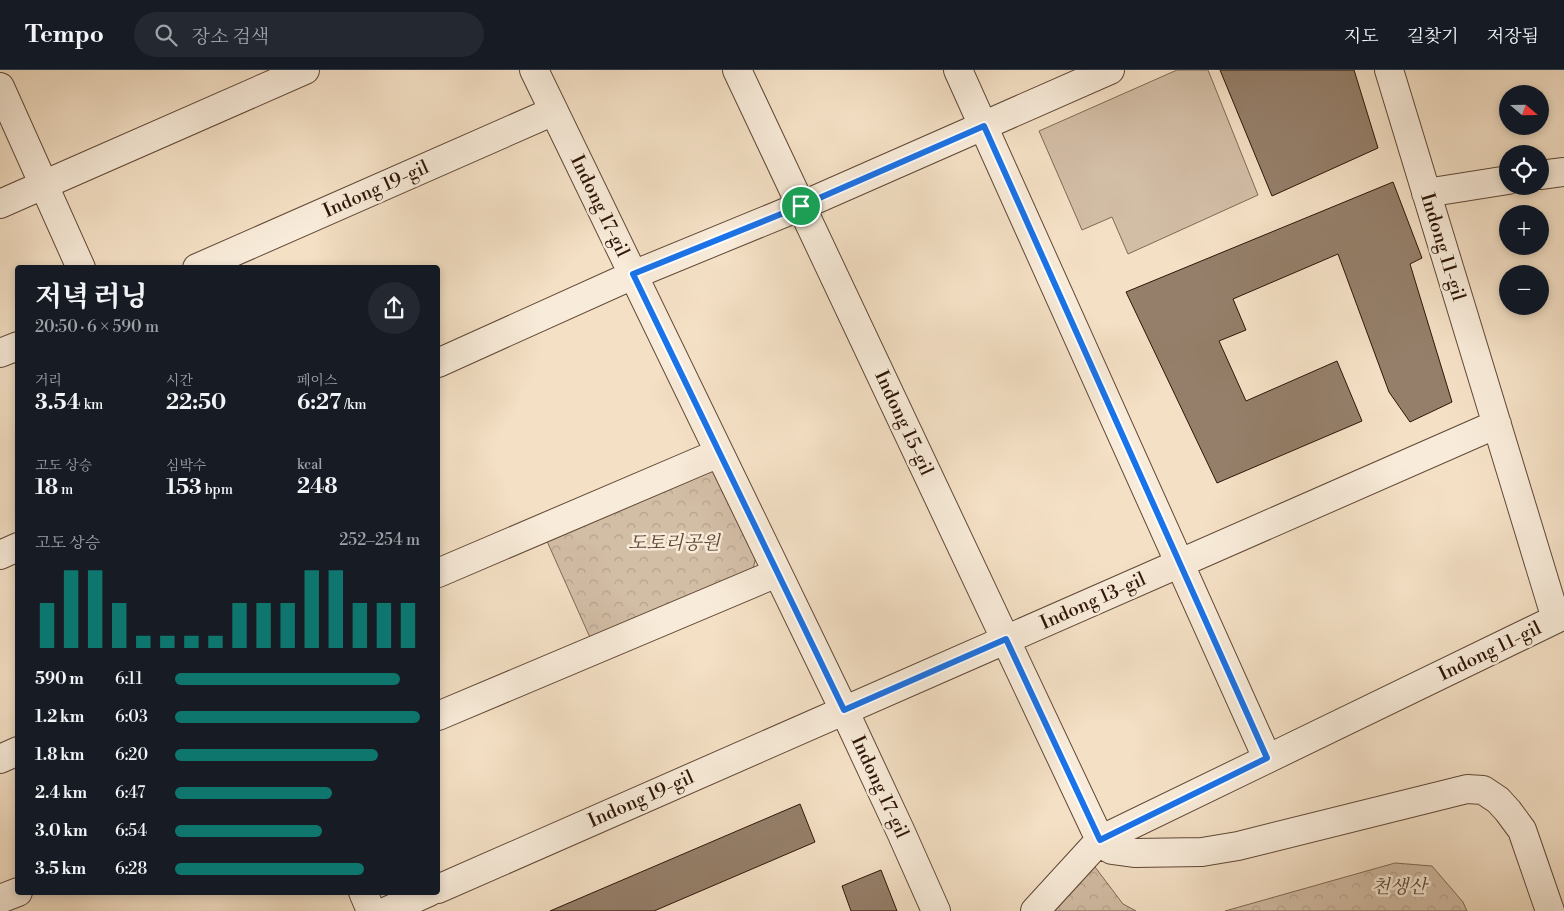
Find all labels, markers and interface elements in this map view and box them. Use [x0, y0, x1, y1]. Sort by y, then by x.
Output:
search box [134, 12, 484, 57]
text: Tempo [25, 20, 104, 50]
icon: search [152, 21, 180, 49]
text: 장소 검색 [192, 25, 269, 49]
text: 지도 [1344, 25, 1379, 48]
text: 길찾기 [1407, 25, 1459, 48]
text: 저장됨 [1487, 25, 1539, 48]
north arrow [1499, 85, 1549, 135]
map controls [1499, 85, 1549, 315]
button: locate [1499, 145, 1549, 195]
street label: Indong 17-gil [565, 151, 635, 261]
street label: Indong 19-gil [319, 155, 433, 223]
pin [780, 185, 822, 227]
street label: Indong 11-gil [1415, 190, 1471, 304]
icon: arrive [787, 192, 815, 220]
button: + [1499, 205, 1549, 255]
button: − [1499, 265, 1549, 315]
text: 저녁 러닝 [35, 280, 148, 315]
button: share [368, 282, 420, 334]
text: 20:50 · 6 × 590 m [35, 317, 159, 337]
street label: Indong 15-gil [869, 367, 939, 480]
text: 거리 [35, 372, 62, 390]
text: 시간 [166, 372, 193, 390]
text: 페이스 [297, 372, 338, 390]
text: 3.54 [35, 390, 81, 416]
text: 22:50 [166, 390, 226, 416]
text: 6:27 [297, 390, 341, 416]
text: km [81, 396, 103, 414]
text: /km [341, 396, 366, 414]
text: kcal [297, 456, 322, 474]
text: 고도 상승 [35, 457, 92, 475]
text: 심박수 [166, 457, 207, 475]
text: 248 [297, 474, 338, 500]
text: 18 [35, 475, 58, 501]
text: 153 [166, 475, 202, 501]
text: m [58, 481, 73, 499]
text: bpm [202, 481, 233, 499]
text: 252–254 m [339, 530, 420, 550]
park label: 도토리공원 [628, 531, 722, 555]
text: 고도 상승 [35, 533, 100, 553]
street label: Indong 13-gil [1037, 567, 1150, 635]
street label: Indong 11-gil [1435, 616, 1546, 686]
text: 590 m [35, 669, 84, 689]
text: 6:11 [115, 669, 143, 689]
text: 1.2 km [35, 707, 84, 727]
text: 6:03 [115, 707, 148, 727]
street label: Indong 17-gil [846, 732, 914, 842]
text: 1.8 km [35, 745, 84, 765]
text: 6:20 [115, 745, 148, 765]
street label: Indong 19-gil [584, 765, 698, 833]
text: 2.4 km [35, 783, 87, 803]
text: 6:47 [115, 783, 145, 803]
text: 3.0 km [35, 821, 88, 841]
text: 6:54 [115, 821, 147, 841]
text: 3.5 km [35, 859, 86, 879]
text: 6:28 [115, 859, 147, 879]
park label: 천생산 [1371, 875, 1429, 899]

